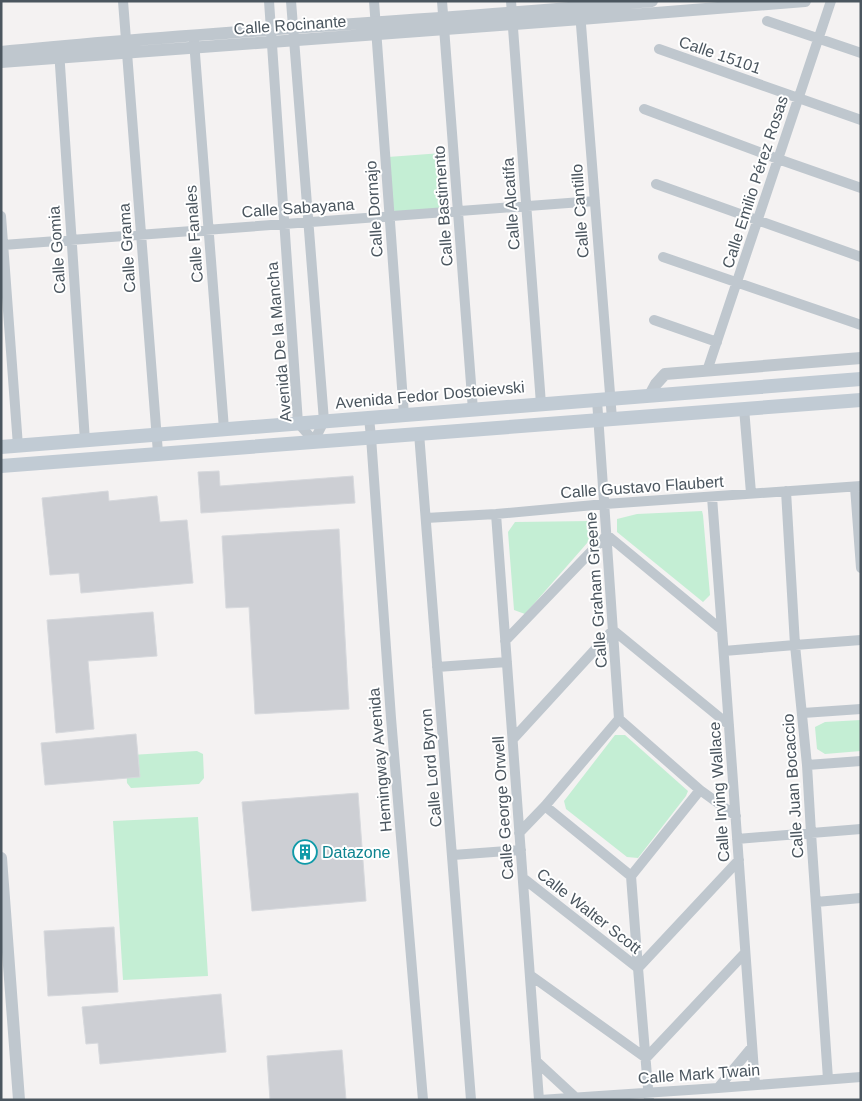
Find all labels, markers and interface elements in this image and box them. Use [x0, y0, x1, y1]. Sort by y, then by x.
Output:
street label: Calle Rocinante [233, 13, 347, 37]
street label: Calle 15101 [677, 33, 763, 77]
street label: Calle Emilio Pérez Rosas [719, 94, 791, 270]
street label: Calle Bastimento [430, 145, 456, 267]
street label: Calle Alcatifa [499, 157, 523, 251]
street label: Calle Dornajo [362, 160, 386, 258]
street label: Calle Cantillo [568, 163, 592, 259]
street label: Calle Fanales [182, 185, 206, 283]
street label: Calle Sabayana [241, 196, 355, 220]
street label: Calle Grama [115, 203, 139, 293]
street label: Calle Gomia [45, 205, 69, 295]
street label: Avenida De la Mancha [264, 261, 294, 423]
street label: Avenida Fedor Dostoievski [335, 378, 525, 412]
street label: Calle Gustavo Flaubert [560, 473, 725, 501]
street label: Calle Graham Greene [582, 511, 610, 669]
street label: Hemingway Avenida [365, 687, 395, 833]
street label: Calle Lord Byron [417, 708, 445, 828]
street label: Calle Juan Bocaccio [779, 713, 807, 859]
street label: Calle Irving Wallace [706, 721, 732, 863]
street label: Calle George Orwell [489, 736, 517, 880]
building icon: Datazone [292, 839, 318, 865]
place label: Datazone [322, 844, 391, 861]
street label: Calle Walter Scott [534, 865, 645, 957]
street label: Calle Mark Twain [637, 1061, 761, 1087]

